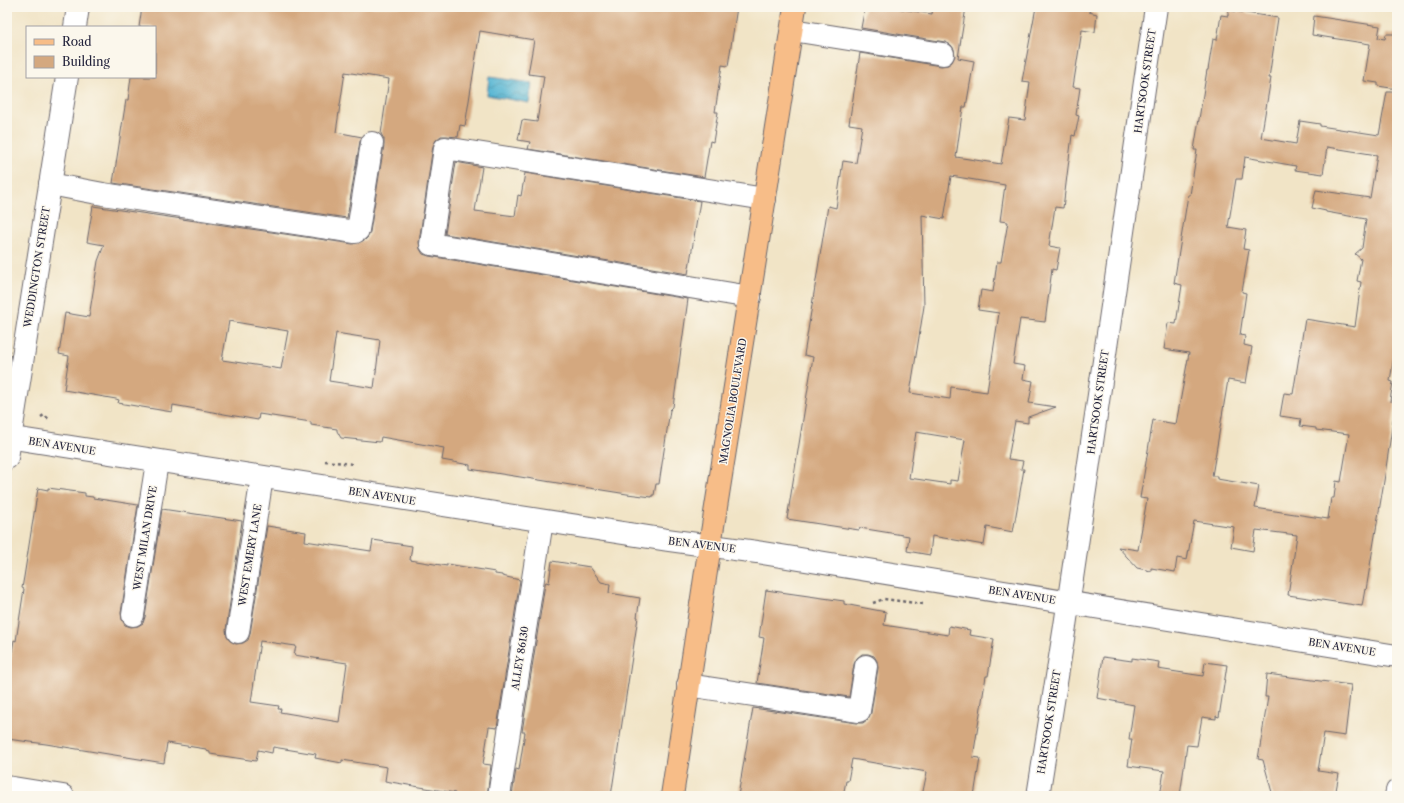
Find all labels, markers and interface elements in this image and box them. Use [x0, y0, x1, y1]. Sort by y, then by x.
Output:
legend [26, 26, 156, 78]
street label: HARTSOOK STREET [1131, 27, 1159, 134]
text: Road [62, 34, 92, 49]
text: Building [62, 54, 110, 69]
street label: WEDDINGTON STREET [21, 205, 53, 330]
street label: MAGNOLIA BOULEVARD [717, 337, 749, 465]
street label: HARTSOOK STREET [1084, 348, 1112, 455]
street label: BEN AVENUE [27, 434, 97, 458]
street label: BEN AVENUE [347, 484, 417, 508]
street label: WEST MILAN DRIVE [130, 485, 160, 592]
street label: WEST EMERY LANE [235, 503, 264, 608]
street label: BEN AVENUE [667, 534, 737, 556]
street label: BEN AVENUE [987, 583, 1057, 607]
street label: ALLEY 86130 [508, 625, 531, 692]
street label: BEN AVENUE [1307, 635, 1377, 659]
street label: HARTSOOK STREET [1034, 668, 1064, 775]

